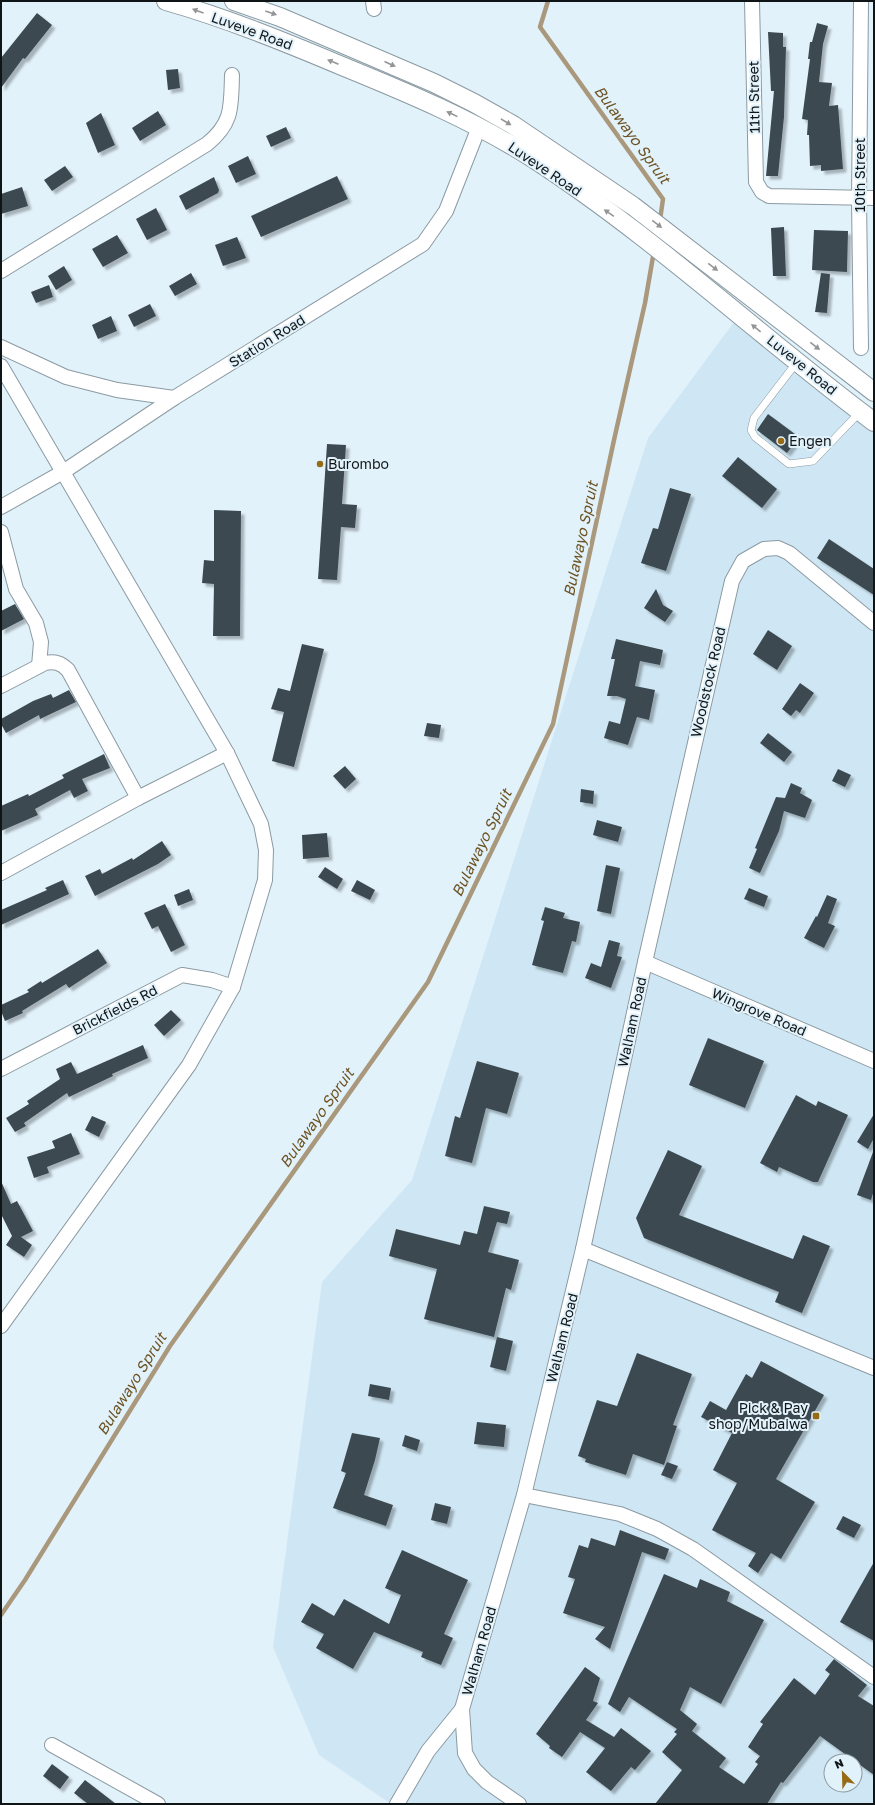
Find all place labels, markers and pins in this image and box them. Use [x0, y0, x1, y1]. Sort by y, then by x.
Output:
place label: Engen [789, 432, 832, 449]
marker: Engen [776, 436, 786, 446]
place label: Burombo [328, 455, 389, 472]
marker: Burombo [315, 459, 325, 469]
place label: Pick & Pay shop/Mubaiwa [708, 1399, 808, 1432]
marker: Pick & Pay shop/Mubaiwa [811, 1411, 821, 1421]

